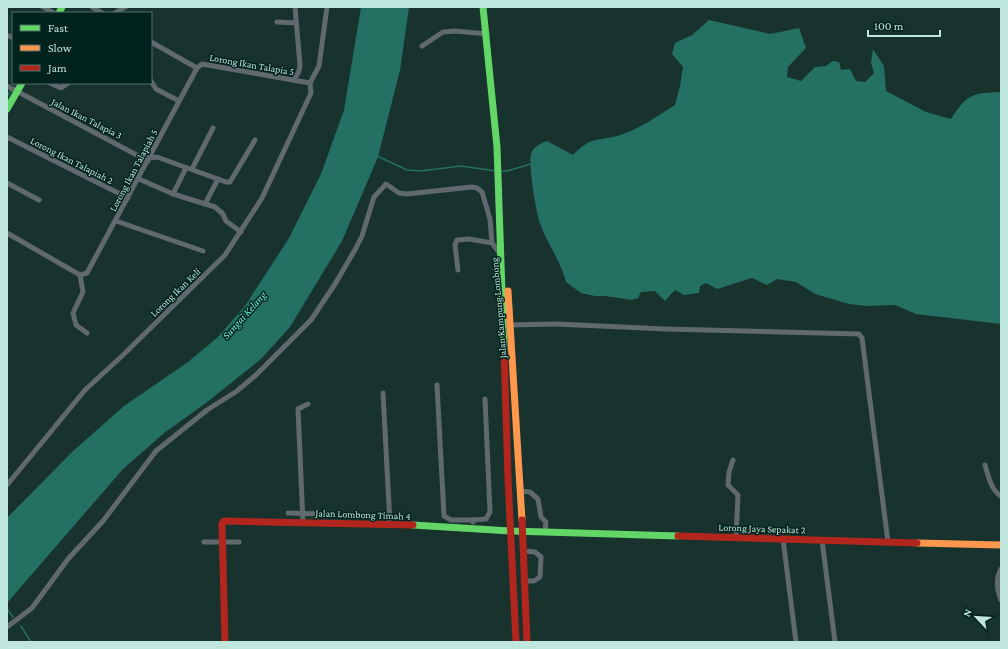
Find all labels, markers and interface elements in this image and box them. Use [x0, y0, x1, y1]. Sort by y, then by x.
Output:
legend [12, 12, 152, 84]
scale bar [868, 12, 940, 38]
text: 100 m [874, 19, 904, 33]
text: Fast [48, 21, 69, 35]
text: Slow [48, 41, 72, 55]
street label: Lorong Ikan Talapia 5 [209, 52, 296, 77]
text: Jam [47, 61, 67, 75]
street label: Jalan Ikan Talapia 3 [49, 95, 124, 141]
street label: Lorong Ikan Talapiah 5 [107, 127, 160, 213]
street label: Lorong Ikan Talapiah 2 [29, 135, 115, 186]
street label: Jalan Kampung Lombong [489, 257, 508, 360]
street label: Lorong Ikan Keli [148, 265, 203, 319]
water label: Sungai Kelang [220, 288, 270, 342]
street label: Jalan Lombong Timah 4 [314, 507, 411, 522]
street label: Lorong Jaya Sepakat 2 [718, 521, 806, 536]
north arrow [956, 597, 996, 637]
text: N [960, 606, 974, 619]

